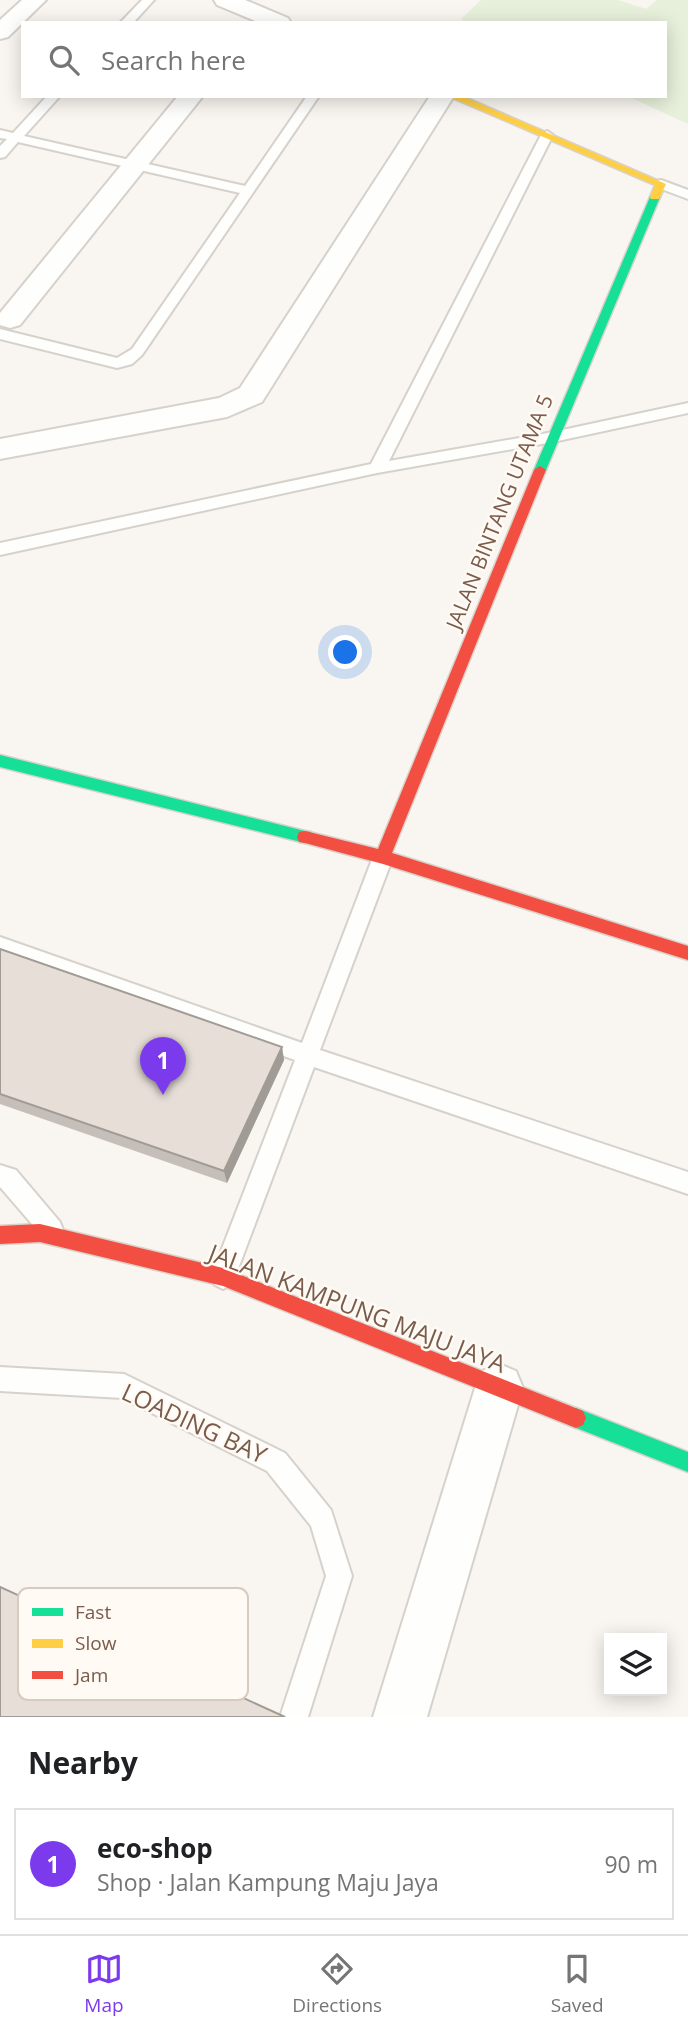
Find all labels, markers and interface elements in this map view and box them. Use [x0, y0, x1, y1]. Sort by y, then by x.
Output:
search box [21, 21, 667, 98]
icon: search [45, 41, 83, 79]
text: Search here [101, 42, 246, 78]
street label: JALAN BINTANG UTAMA 5 [438, 390, 559, 635]
your location [328, 635, 362, 669]
pin: 1 [140, 1037, 186, 1095]
street label: JALAN KAMPUNG MAJU JAYA [202, 1235, 512, 1380]
street label: LOADING BAY [117, 1375, 273, 1471]
legend [18, 1588, 248, 1700]
text: Fast [75, 1599, 111, 1625]
text: Slow [75, 1630, 117, 1656]
map controls [604, 1633, 667, 1696]
button: layers [604, 1633, 667, 1696]
text: Jam [73, 1662, 108, 1688]
text: Nearby [28, 1742, 138, 1783]
text: eco-shop [97, 1830, 213, 1866]
text: 1 [46, 1848, 60, 1880]
text: 90 m [604, 1848, 658, 1880]
text: Shop · Jalan Kampung Maju Jaya [97, 1866, 439, 1898]
tab: Map [84, 1950, 124, 2018]
tab: Directions [292, 1950, 382, 2018]
tab: Saved [551, 1950, 604, 2018]

